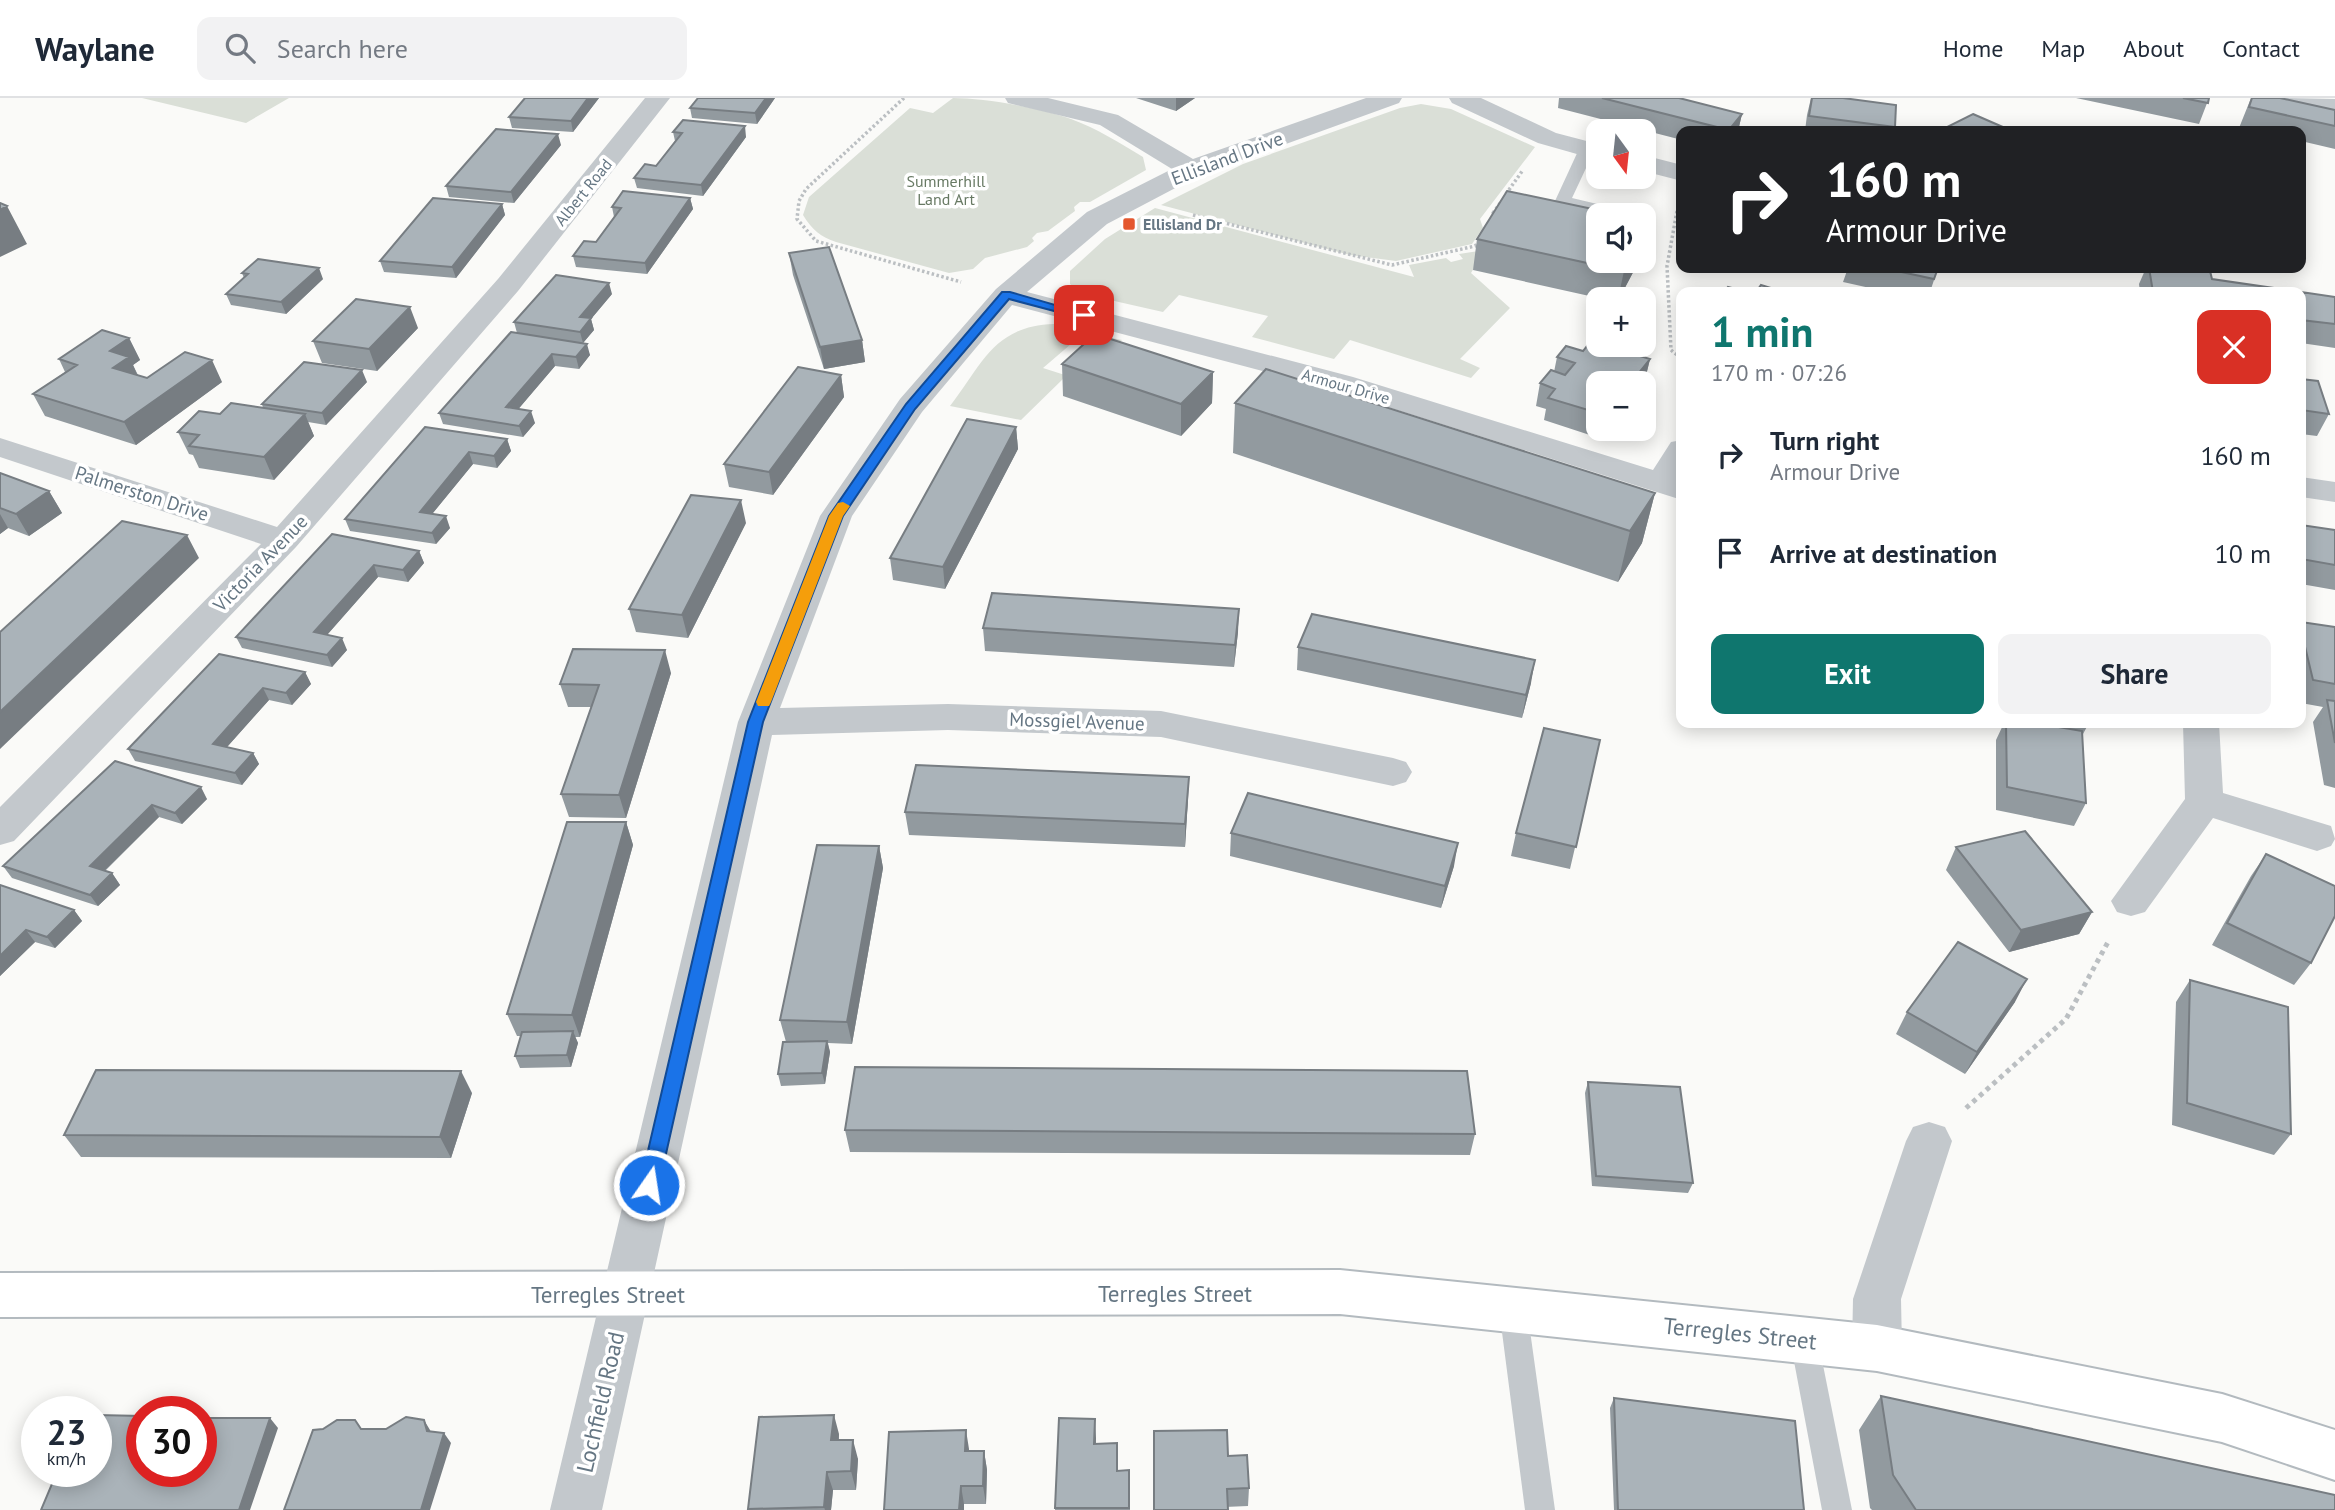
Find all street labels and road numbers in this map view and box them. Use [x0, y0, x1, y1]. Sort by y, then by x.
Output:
street label: Ellisland Drive [1168, 126, 1286, 190]
street label: Albert Road [550, 155, 616, 229]
street label: Armour Drive [1300, 364, 1392, 408]
street label: Palmerston Drive [72, 460, 212, 526]
street label: Victoria Avenue [207, 509, 312, 617]
street label: Mossgiel Avenue [1009, 707, 1145, 735]
street label: Terregles Street [1098, 1279, 1252, 1308]
street label: Terregles Street [531, 1280, 685, 1309]
street label: Terregles Street [1662, 1311, 1818, 1355]
street label: Lochfield Road [570, 1329, 630, 1475]

